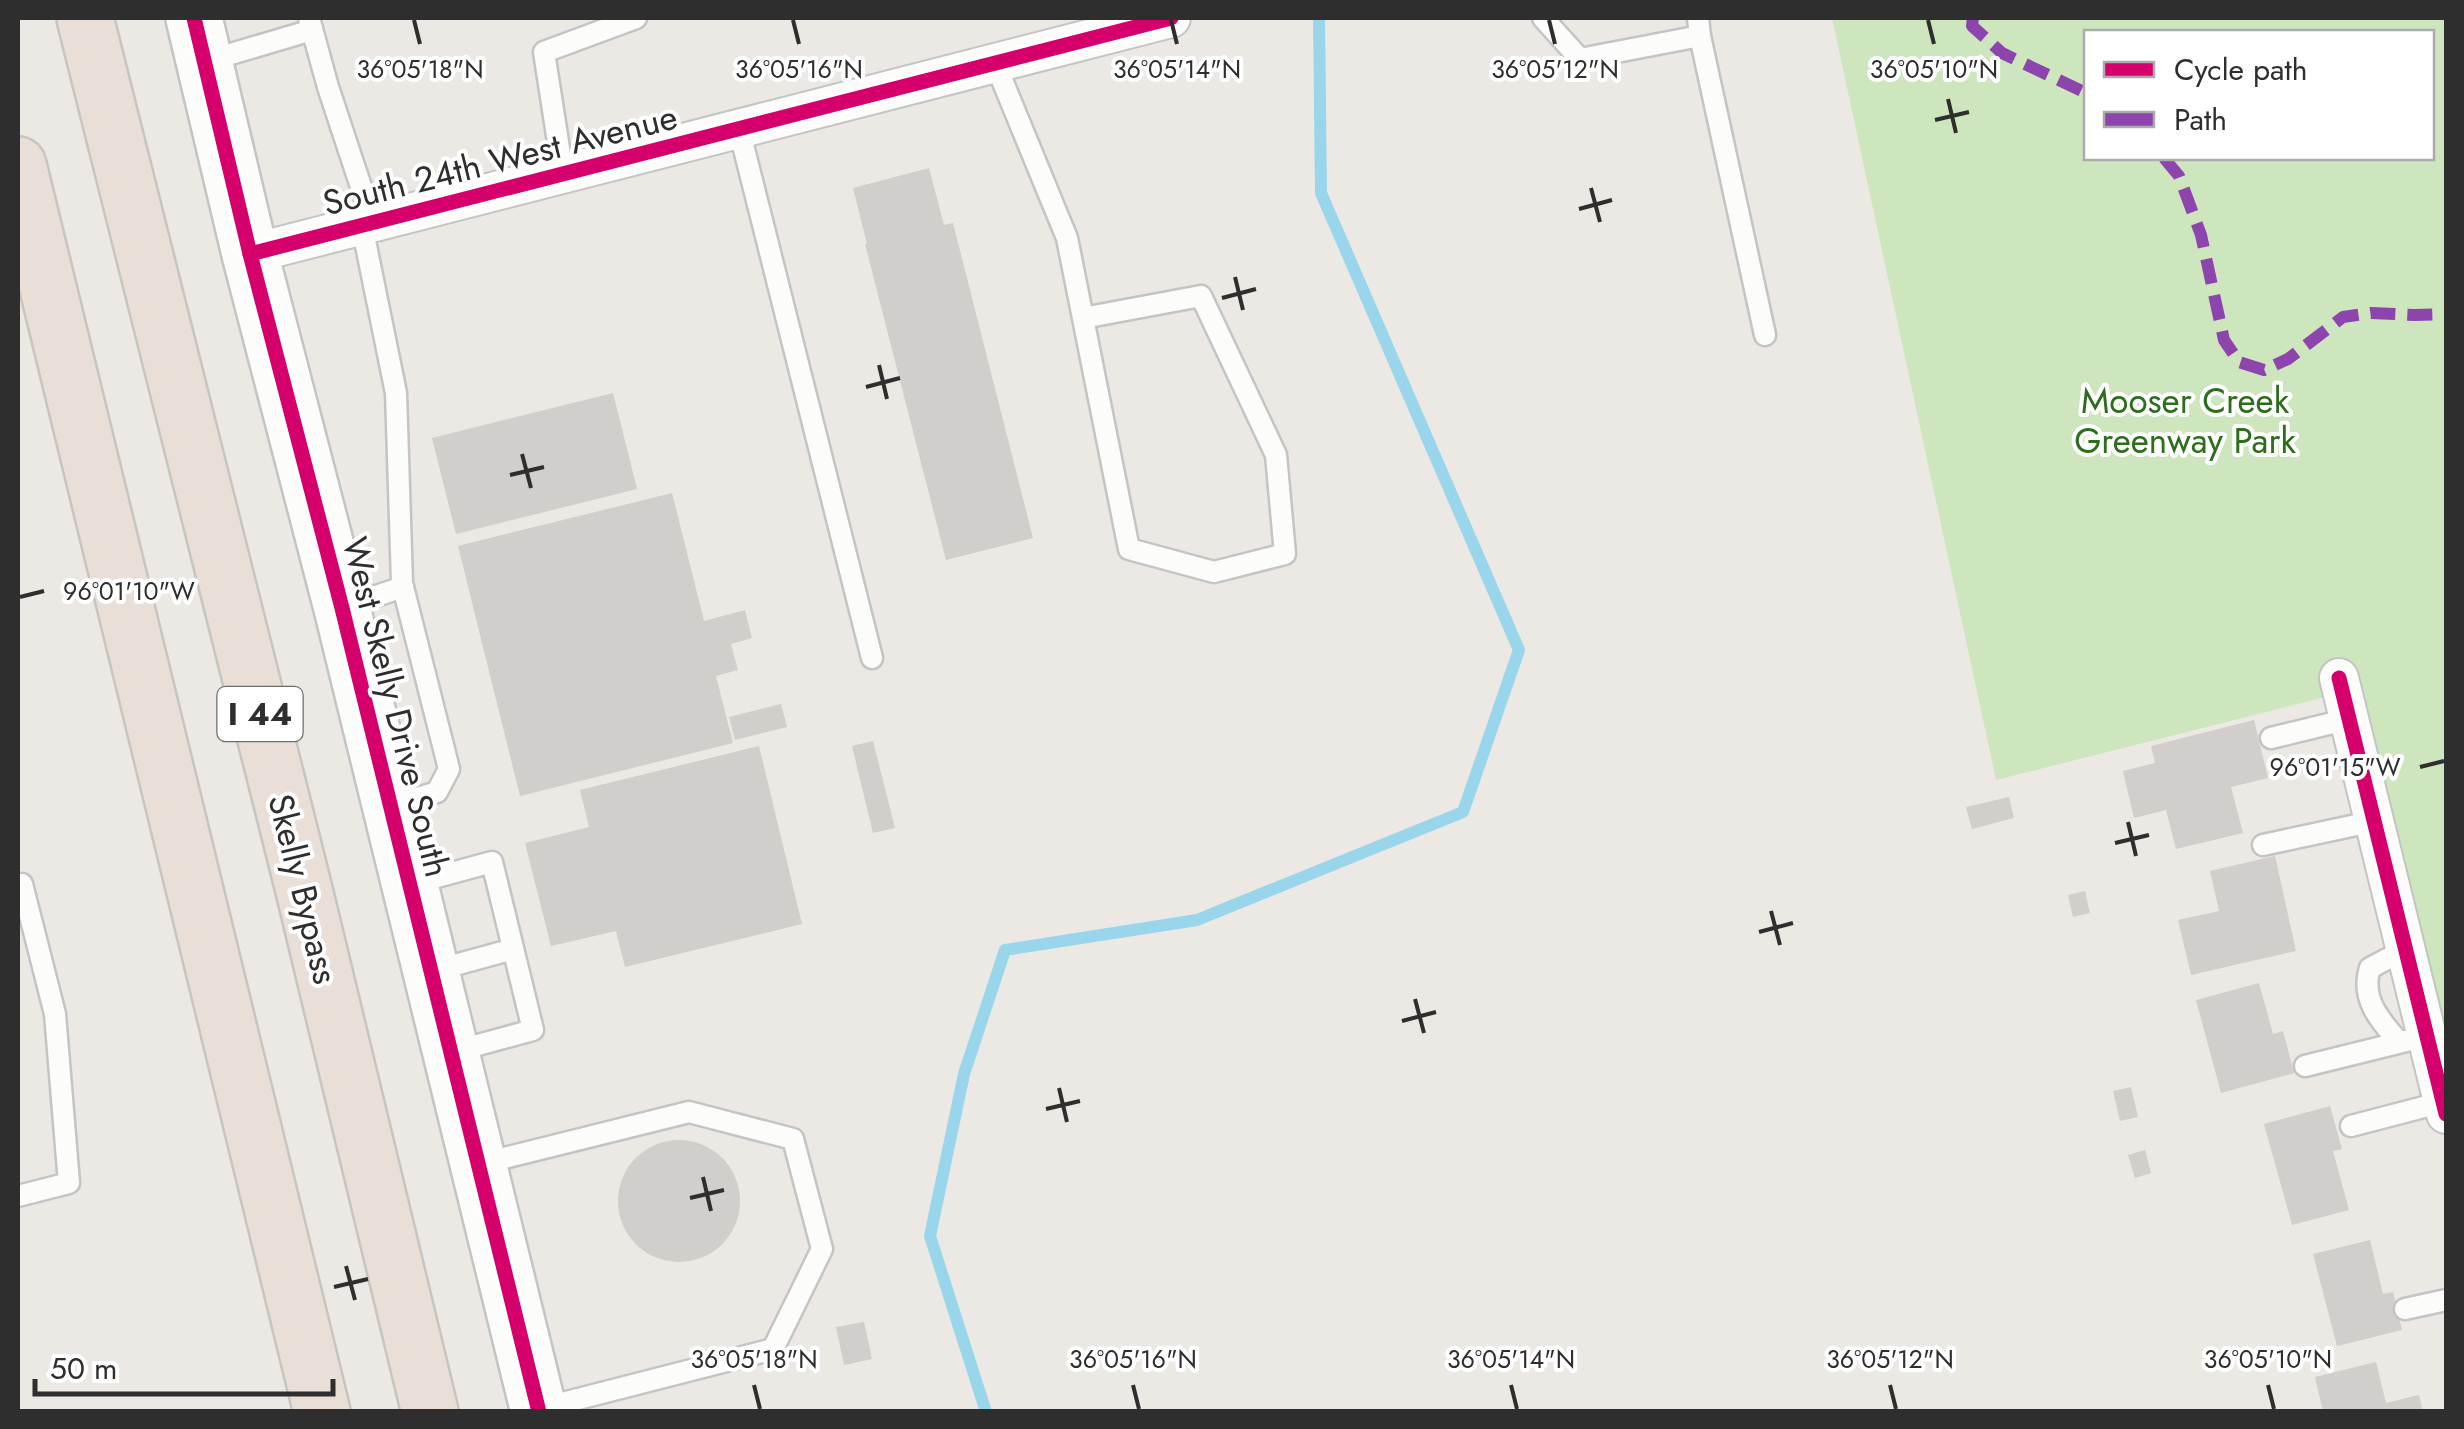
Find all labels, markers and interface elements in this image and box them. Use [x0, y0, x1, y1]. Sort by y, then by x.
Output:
legend [2084, 30, 2434, 160]
text: Cycle path [2174, 48, 2307, 91]
text: 36°05'18"N [356, 51, 484, 87]
text: 36°05'16"N [735, 51, 863, 87]
text: 36°05'14"N [1113, 51, 1241, 87]
text: 36°05'12"N [1491, 51, 1619, 87]
text: 36°05'10"N [1870, 51, 1998, 87]
street label: South 24th West Avenue [318, 92, 682, 228]
text: Path [2174, 98, 2227, 141]
park label: Mooser Creek Greenway Park [2074, 376, 2296, 466]
street label: West Skelly Drive South [330, 532, 462, 882]
text: 96°01'10"W [63, 573, 195, 609]
road number: I 44 [218, 687, 302, 741]
text: 96°01'15"W [2270, 749, 2401, 785]
street label: Skelly Bypass [255, 789, 351, 989]
scale bar [35, 1334, 332, 1396]
text: 36°05'18"N [690, 1341, 818, 1377]
text: 36°05'16"N [1069, 1341, 1197, 1377]
text: 36°05'14"N [1447, 1341, 1575, 1377]
text: 36°05'12"N [1826, 1341, 1954, 1377]
text: 36°05'10"N [2204, 1341, 2332, 1377]
text: 50 m [50, 1347, 117, 1390]

